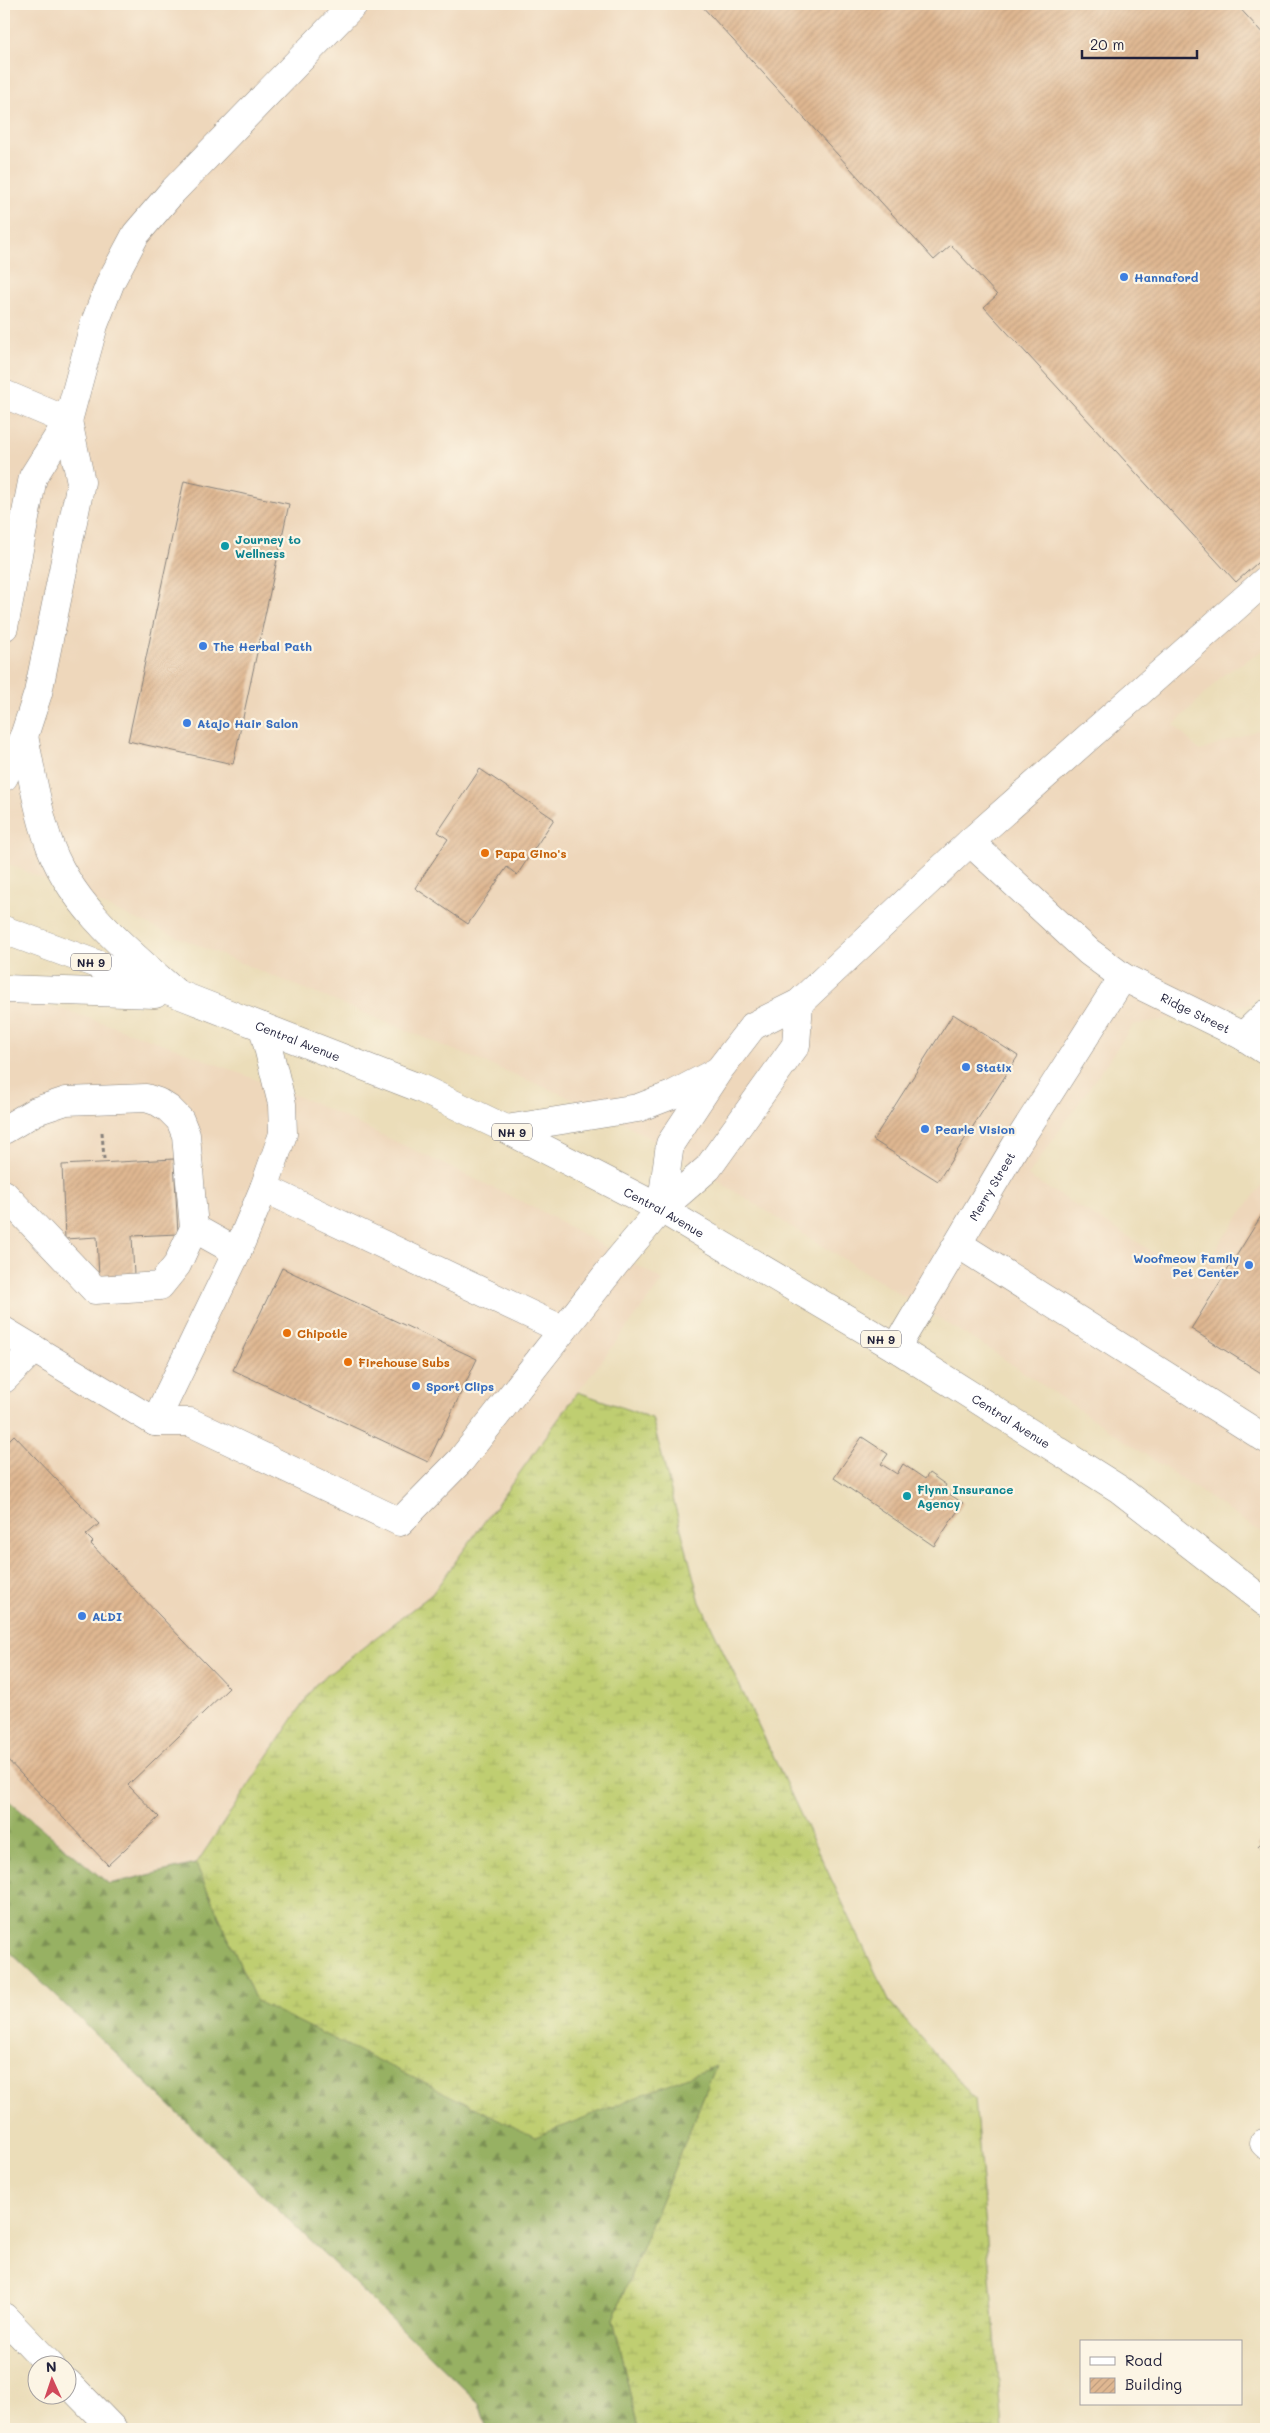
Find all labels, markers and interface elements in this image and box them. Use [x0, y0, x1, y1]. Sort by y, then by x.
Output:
scale bar [1082, 28, 1198, 60]
text: 20 m [1090, 34, 1124, 54]
place label: Hannaford [1134, 269, 1199, 285]
marker: Hannaford [1118, 271, 1130, 283]
place label: Journey to Wellness [235, 531, 301, 561]
marker: Journey to Wellness [219, 540, 231, 552]
place label: The Herbal Path [213, 638, 312, 654]
marker: The Herbal Path [197, 640, 209, 652]
place label: Atajo Hair Salon [197, 715, 298, 731]
marker: Atajo Hair Salon [181, 717, 193, 729]
place label: Papa Gino's [495, 845, 567, 861]
marker: Papa Gino's [479, 847, 491, 859]
road number: NH 9 [71, 954, 111, 970]
street label: Ridge Street [1158, 989, 1233, 1036]
street label: Central Avenue [253, 1017, 343, 1064]
place label: Statix [976, 1059, 1012, 1075]
marker: Statix [960, 1061, 972, 1073]
place label: Pearle Vision [935, 1121, 1015, 1137]
marker: Pearle Vision [919, 1123, 931, 1135]
road number: NH 9 [492, 1124, 532, 1140]
street label: Merry Street [965, 1149, 1018, 1224]
street label: Central Avenue [621, 1183, 707, 1241]
place label: Woofmeow Family Pet Center [1133, 1250, 1239, 1280]
marker: Woofmeow Family Pet Center [1243, 1259, 1255, 1271]
place label: Chipotle [297, 1325, 348, 1341]
marker: Chipotle [281, 1327, 293, 1339]
road number: NH 9 [861, 1330, 901, 1348]
place label: Firehouse Subs [358, 1354, 450, 1370]
marker: Firehouse Subs [342, 1356, 354, 1368]
place label: Sport Clips [426, 1378, 494, 1394]
marker: Sport Clips [410, 1380, 422, 1392]
street label: Central Avenue [969, 1390, 1053, 1452]
place label: Flynn Insurance Agency [917, 1481, 1013, 1511]
marker: Flynn Insurance Agency [901, 1490, 913, 1502]
place label: ALDI [92, 1608, 122, 1624]
marker: ALDI [76, 1610, 88, 1622]
legend [1080, 2340, 1242, 2406]
text: Road [1125, 2350, 1162, 2370]
north arrow [28, 2356, 78, 2406]
text: N [45, 2357, 57, 2376]
text: Building [1125, 2374, 1182, 2394]

